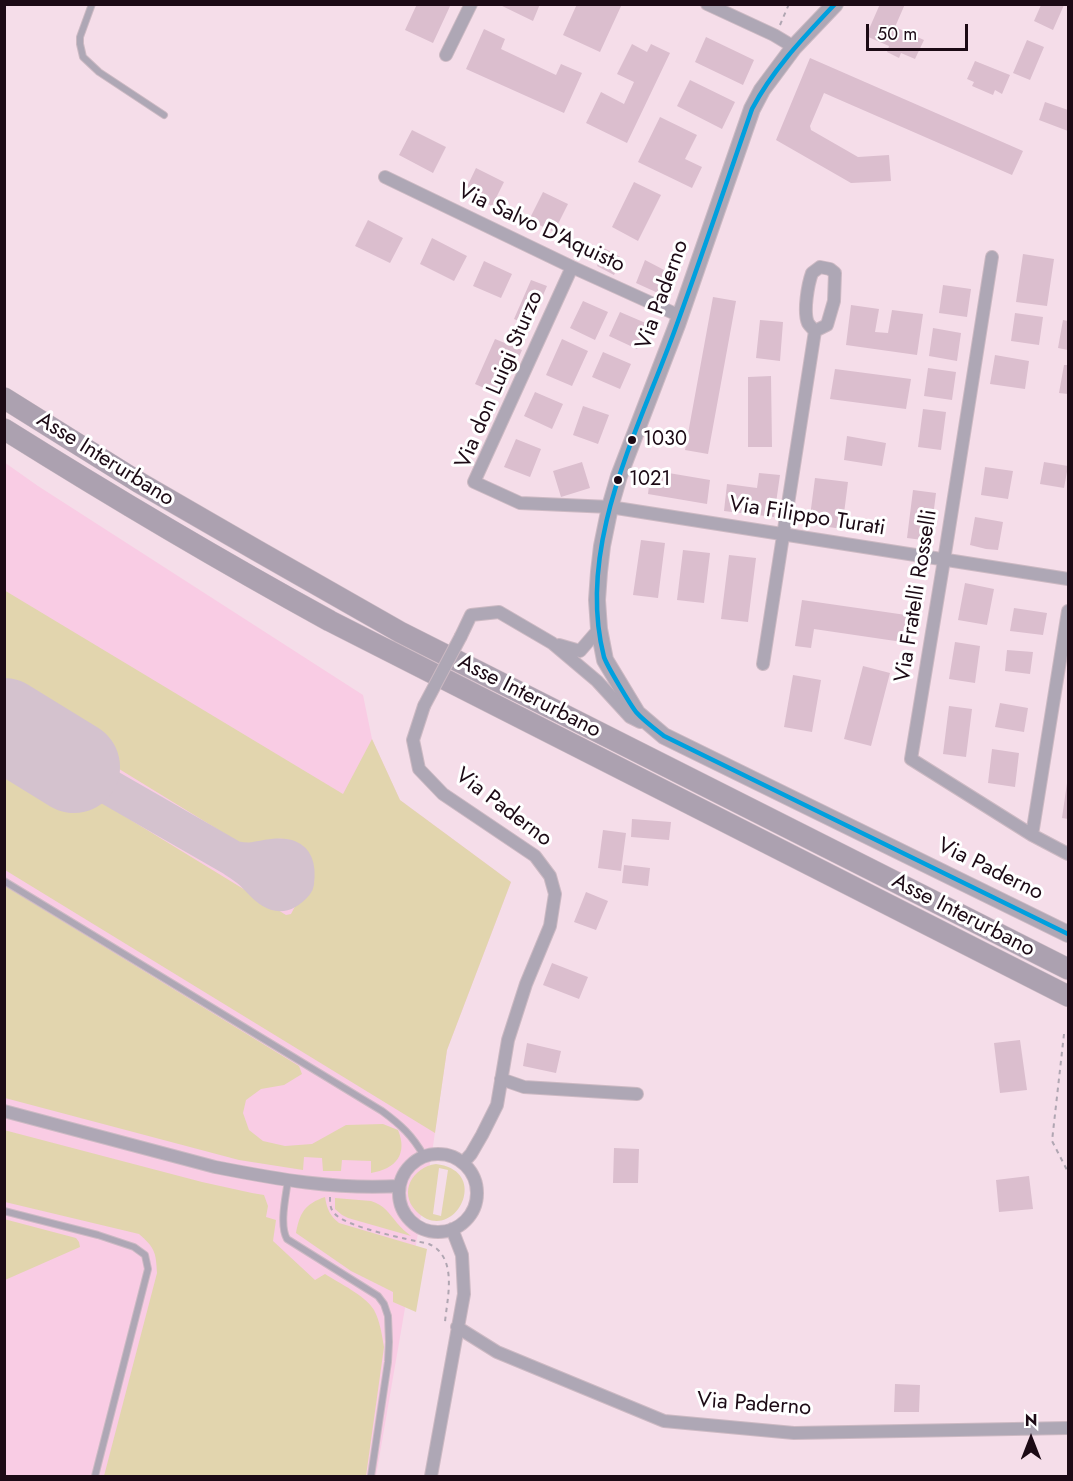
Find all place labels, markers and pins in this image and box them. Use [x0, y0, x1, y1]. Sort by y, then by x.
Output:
place label: 1030 [643, 428, 687, 452]
marker: 1030 [626, 434, 638, 446]
place label: 1021 [629, 468, 670, 492]
marker: 1021 [612, 474, 624, 486]

